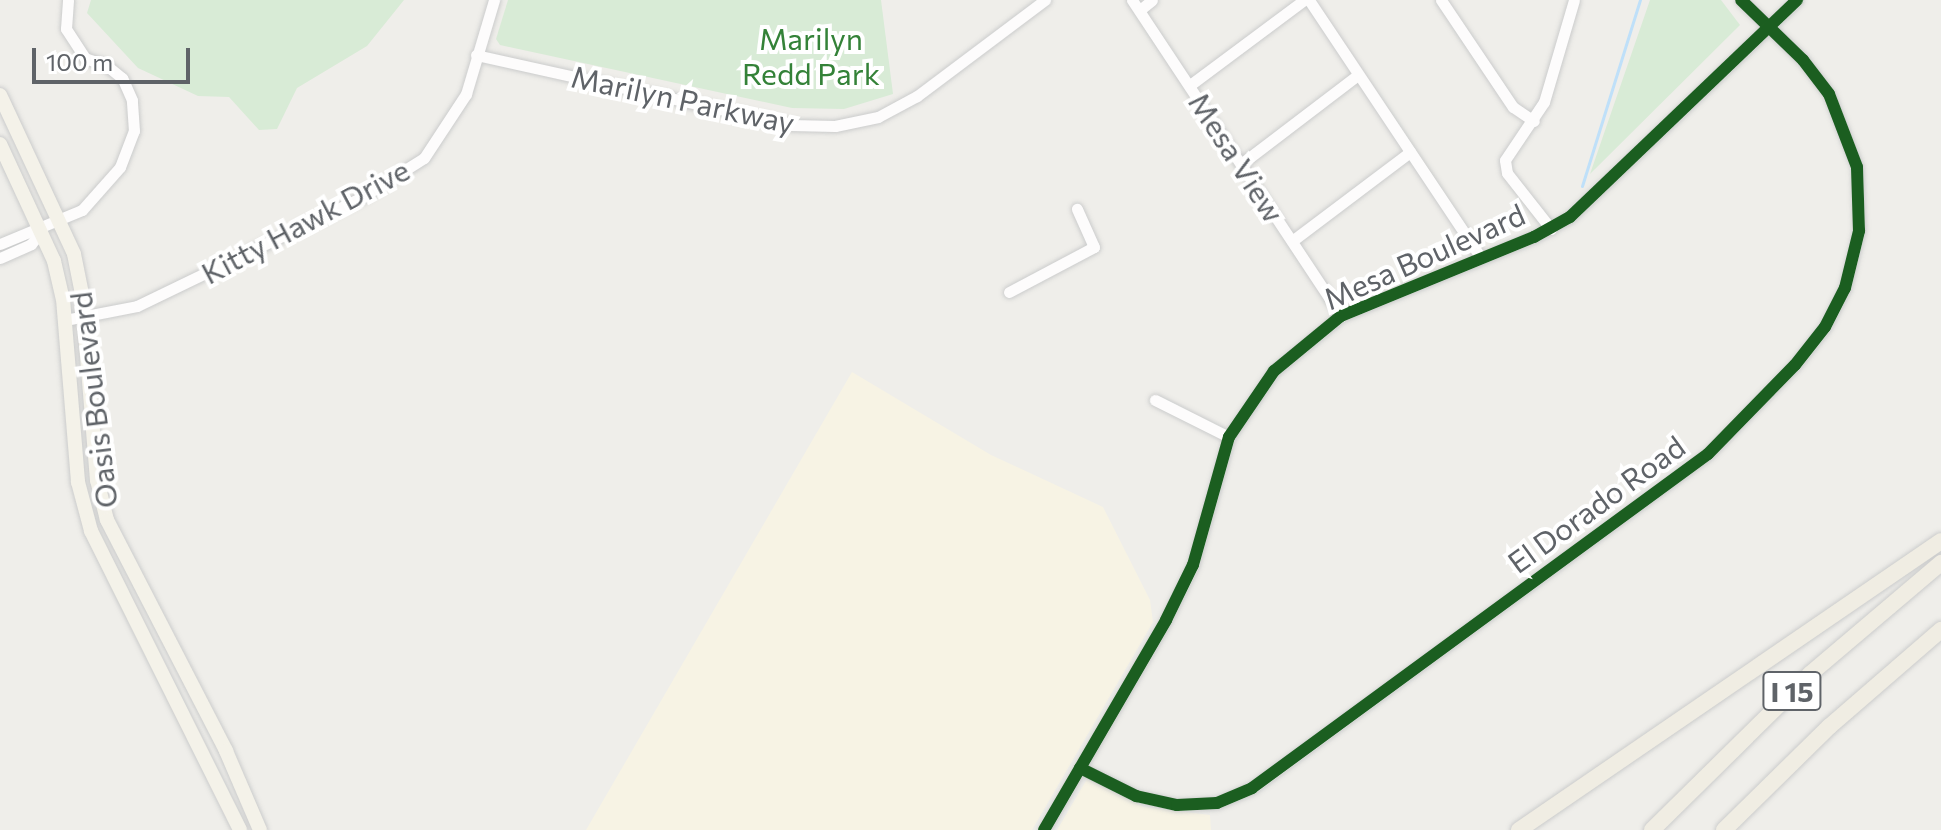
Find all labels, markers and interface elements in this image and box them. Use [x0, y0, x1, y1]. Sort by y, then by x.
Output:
park label: Marilyn Redd Park [742, 20, 880, 90]
scale bar [36, 32, 194, 82]
text: 100 m [46, 47, 113, 76]
street label: Marilyn Parkway [568, 58, 798, 140]
street label: Mesa View [1182, 85, 1292, 229]
street label: Kitty Hawk Drive [195, 151, 415, 291]
street label: Mesa Boulevard [1318, 196, 1530, 316]
street label: Oasis Boulevard [62, 290, 124, 510]
street label: El Dorado Road [1501, 428, 1691, 580]
road number: I 15 [1762, 667, 1822, 715]

